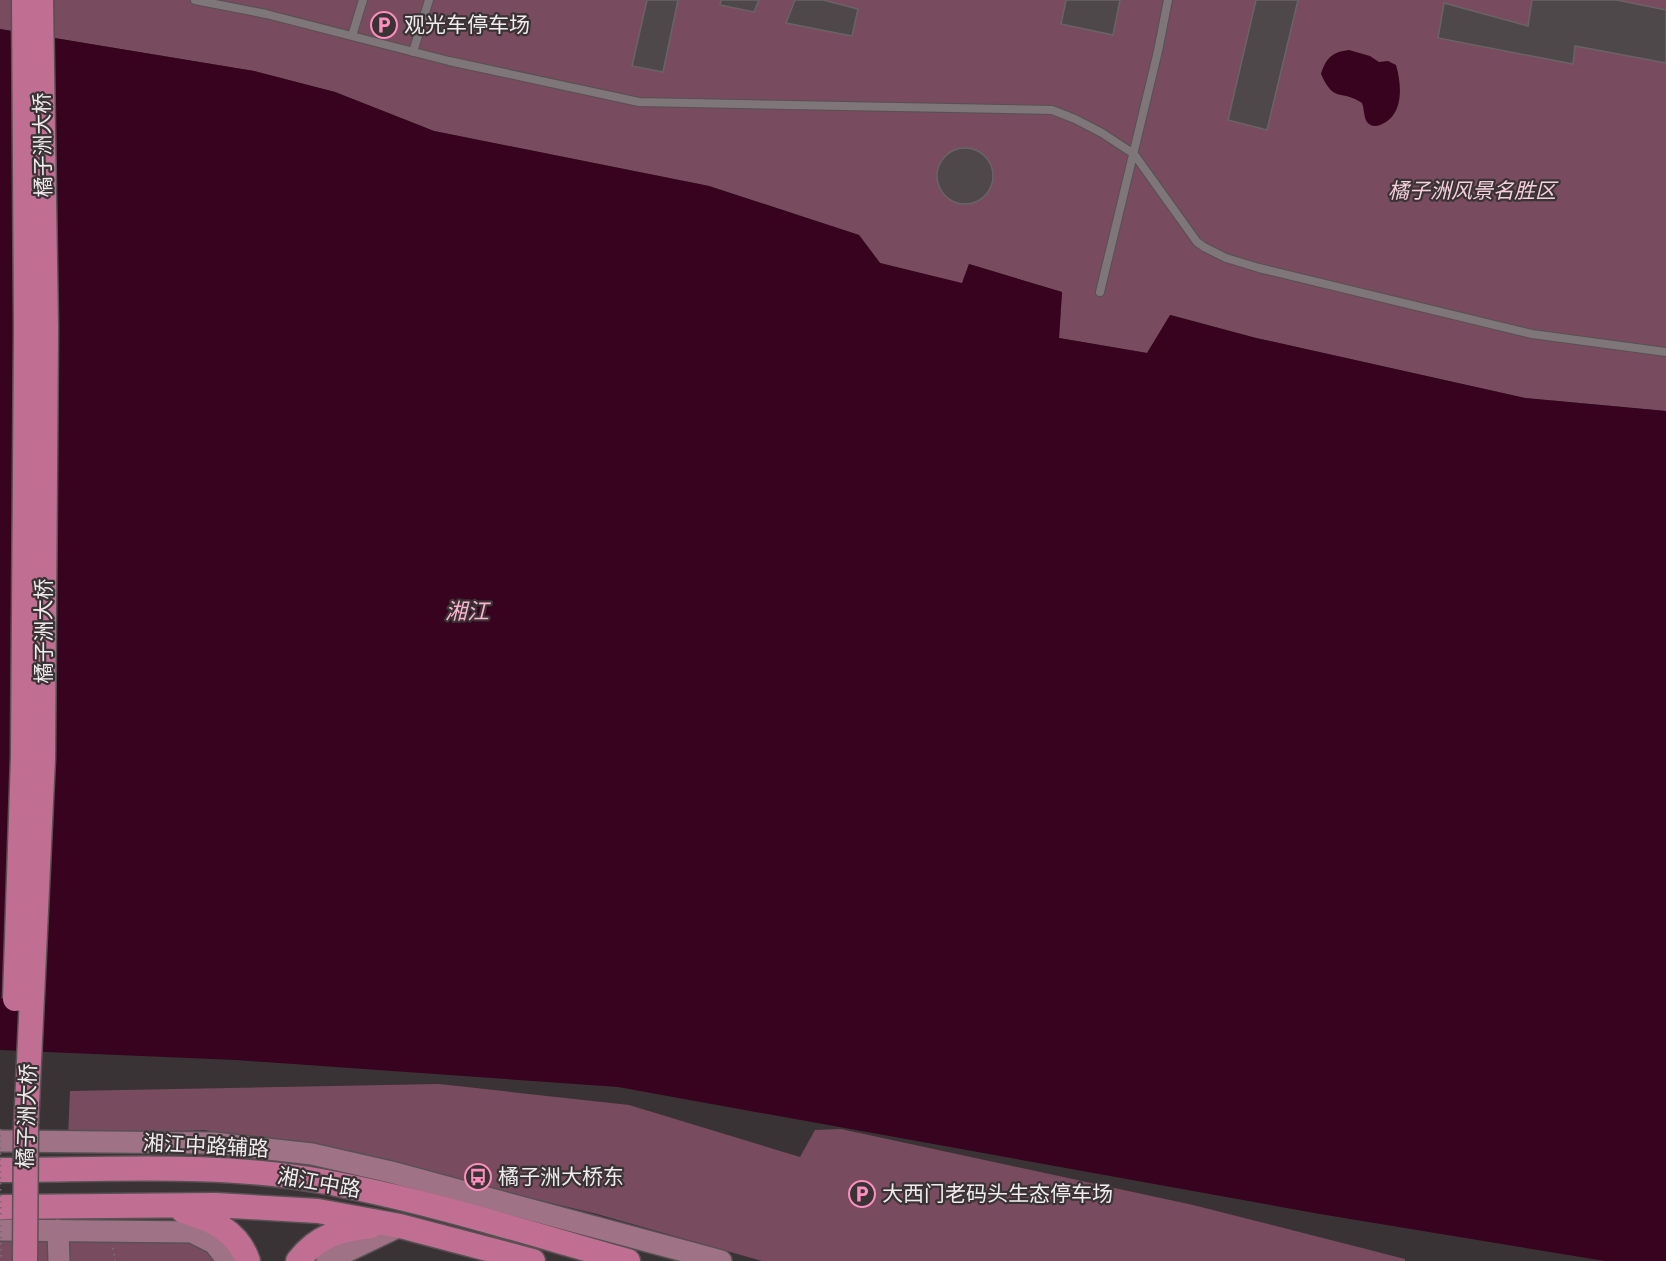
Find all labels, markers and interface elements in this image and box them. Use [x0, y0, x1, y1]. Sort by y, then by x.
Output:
parking icon: 观光车停车场 [369, 10, 399, 40]
place label: 观光车停车场 [404, 10, 530, 42]
street label: 橘子洲大桥 [27, 92, 61, 198]
park label: 橘子洲风景名胜区 [1388, 176, 1559, 208]
street label: 橘子洲大桥 [29, 579, 61, 684]
water label: 湘江 [445, 596, 491, 629]
street label: 橘子洲大桥 [10, 1063, 46, 1169]
street label: 湘江中路辅路 [142, 1128, 270, 1166]
street label: 湘江中路 [275, 1161, 363, 1207]
bus stop icon: 橘子洲大桥东 [463, 1162, 493, 1192]
place label: 橘子洲大桥东 [498, 1162, 624, 1194]
parking icon: 大西门老码头生态停车场 [847, 1179, 877, 1209]
place label: 大西门老码头生态停车场 [882, 1179, 1113, 1211]

